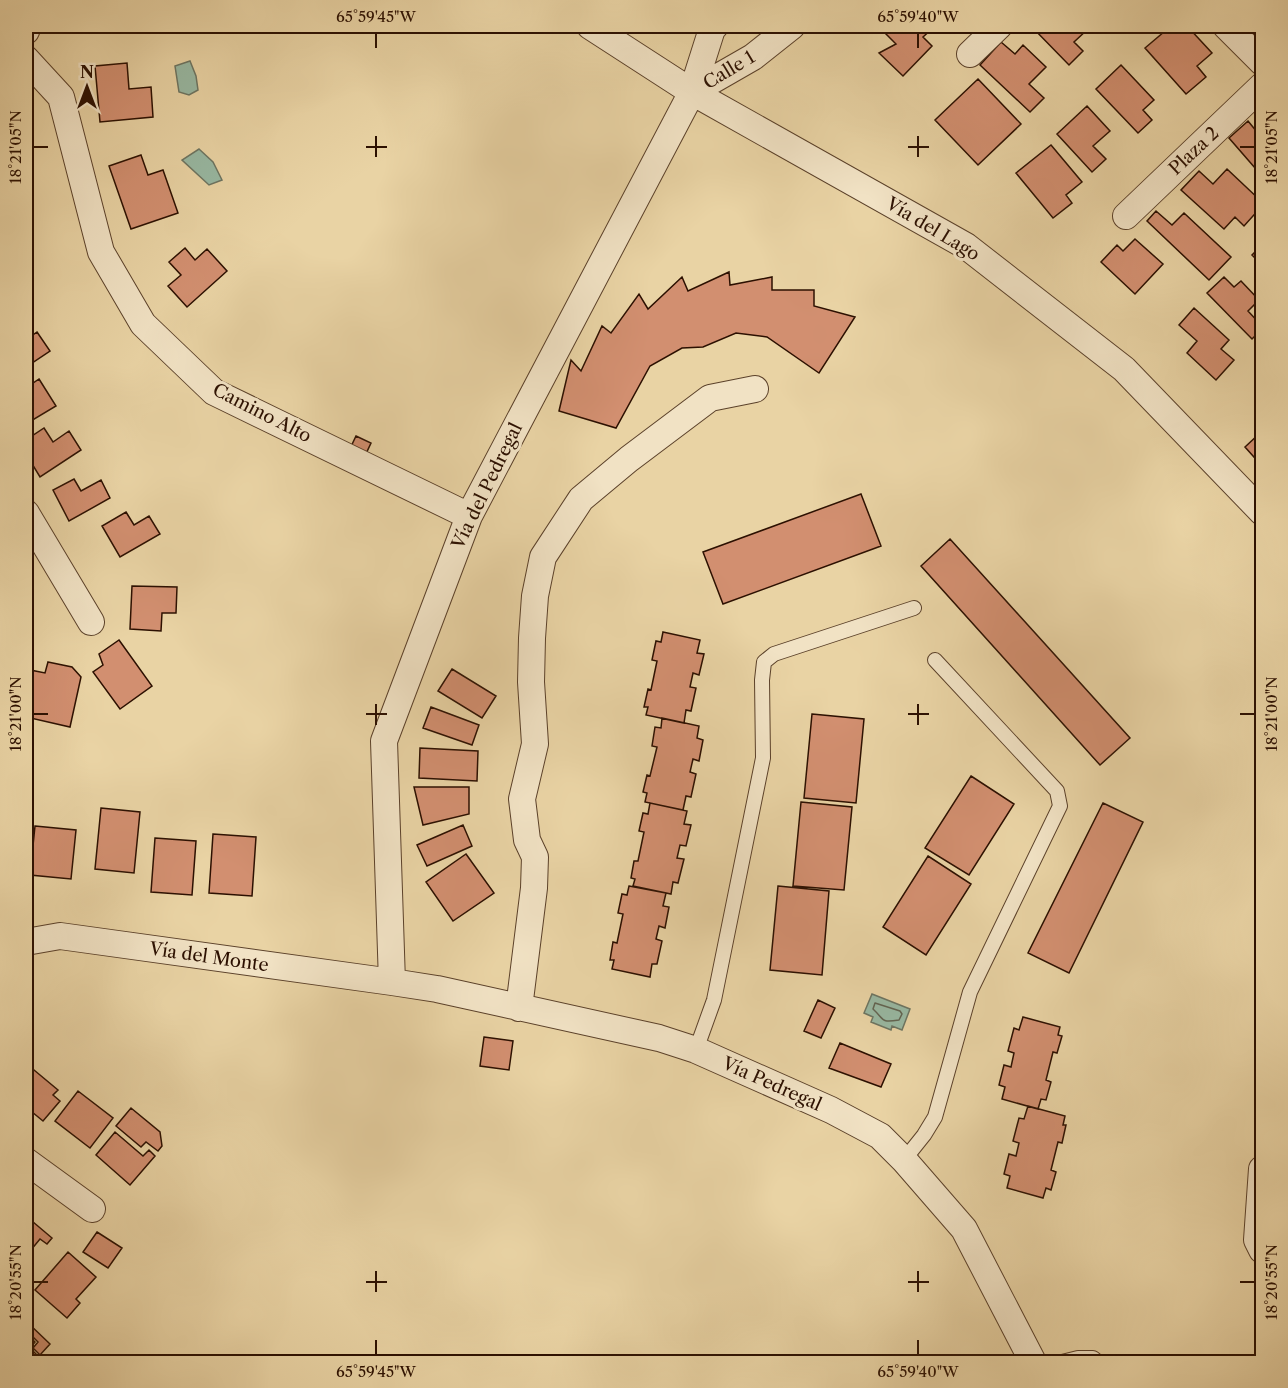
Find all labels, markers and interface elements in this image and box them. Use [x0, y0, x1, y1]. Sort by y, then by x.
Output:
text: 65°59'45"W [336, 7, 417, 26]
text: 65°59'40"W [877, 7, 959, 26]
street label: Calle 1 [699, 46, 759, 94]
north arrow [57, 57, 117, 117]
text: N [80, 62, 94, 82]
text: 18°21'05"N [6, 110, 25, 184]
text: 18°21'05"N [1262, 110, 1281, 184]
street label: Plaza 2 [1164, 122, 1224, 180]
street label: Vía del Lago [881, 192, 984, 266]
street label: Camino Alto [209, 379, 315, 447]
street label: Vía del Pedregal [446, 419, 527, 554]
text: 18°21'00"N [6, 676, 25, 752]
text: 18°21'00"N [1262, 676, 1281, 752]
street label: Vía del Monte [147, 938, 270, 976]
street label: Vía Pedregal [718, 1052, 825, 1116]
text: 18°20'55"N [6, 1244, 25, 1320]
text: 18°20'55"N [1262, 1244, 1281, 1320]
text: 65°59'45"W [336, 1362, 417, 1381]
text: 65°59'40"W [877, 1362, 959, 1381]

